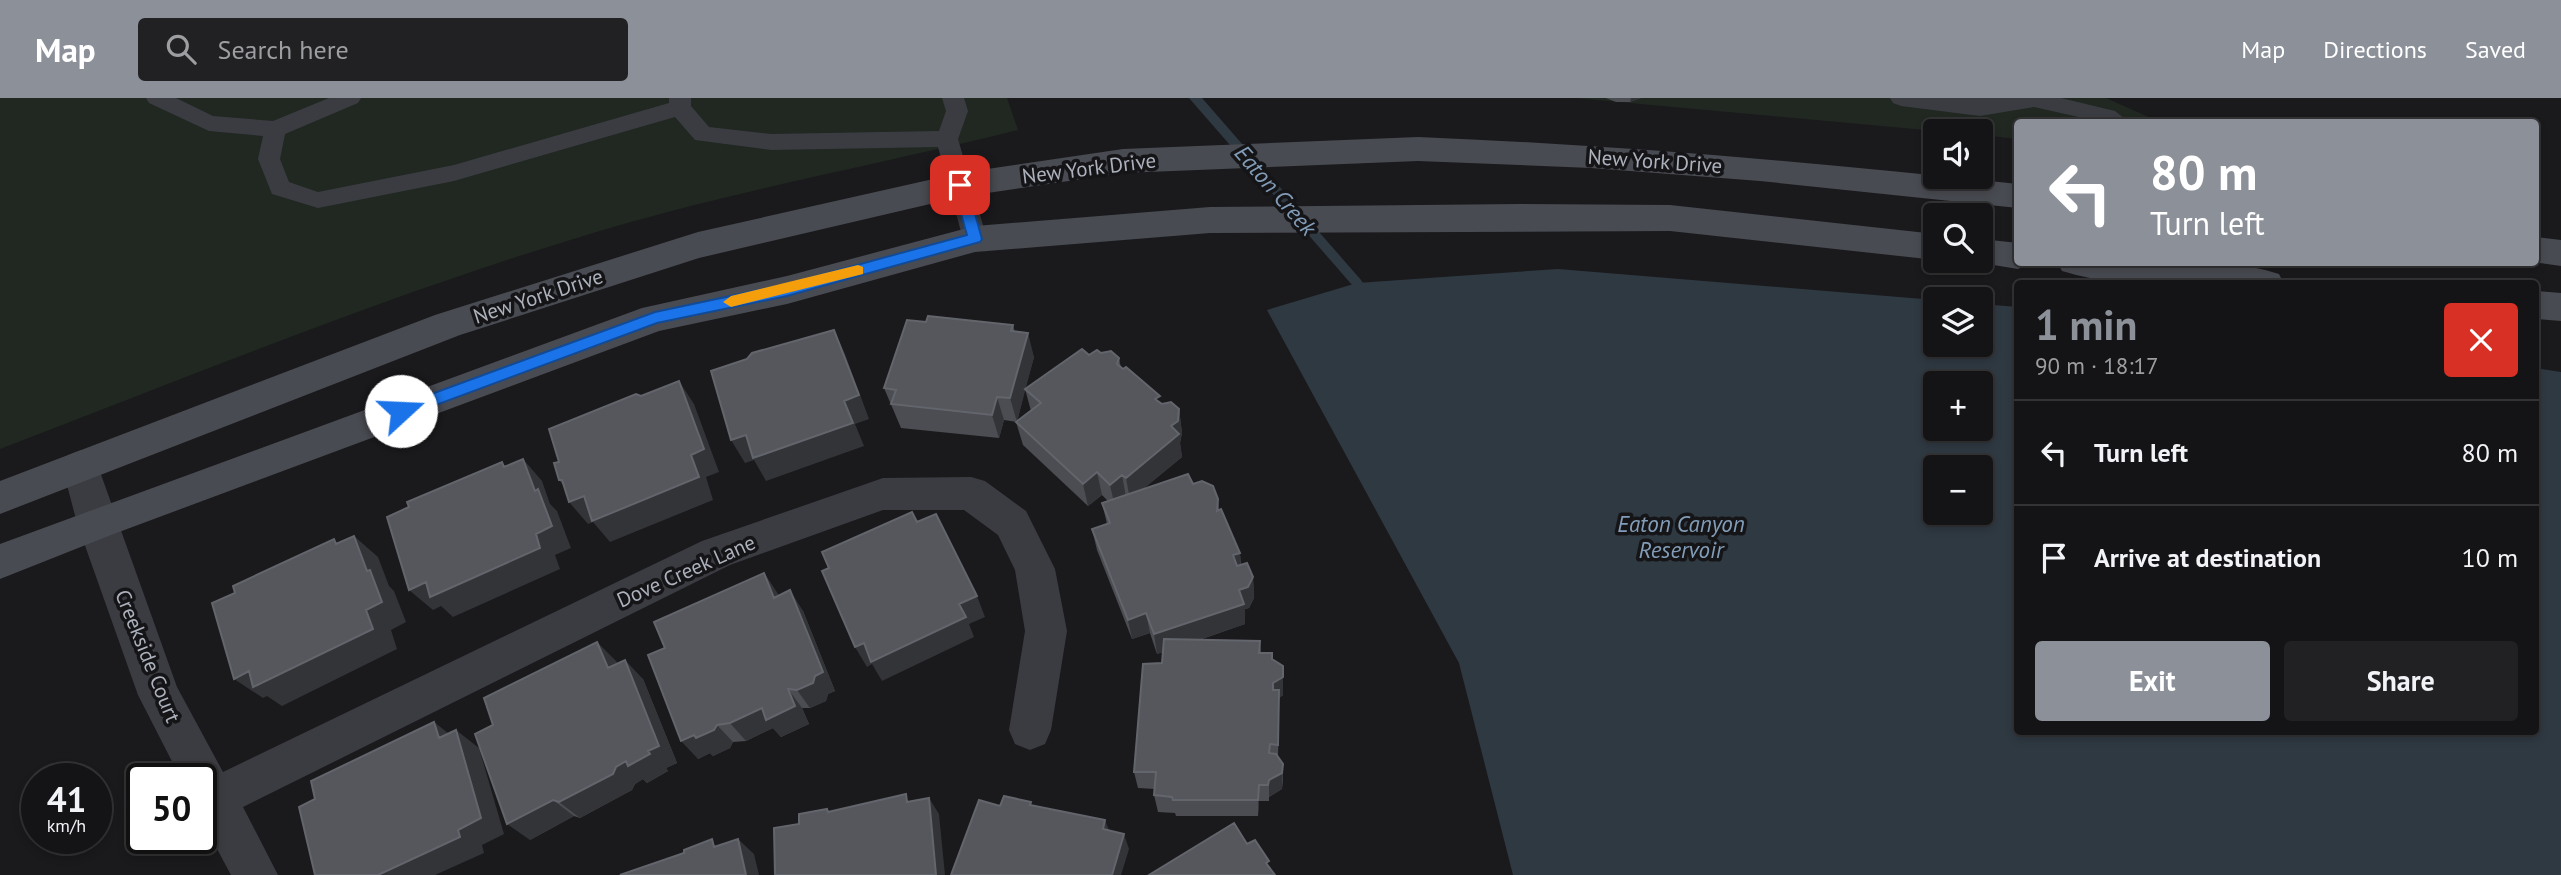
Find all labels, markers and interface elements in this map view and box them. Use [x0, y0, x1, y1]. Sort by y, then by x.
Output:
search box [138, 18, 628, 81]
text: Map [35, 28, 96, 71]
icon: search [162, 30, 200, 68]
text: Search here [218, 33, 349, 66]
text: Map [2241, 34, 2285, 65]
text: Directions [2323, 34, 2427, 65]
text: Saved [2465, 34, 2526, 65]
map controls [1923, 119, 1993, 525]
button: sound [1923, 119, 1993, 189]
water label: Eaton Creek [1229, 139, 1324, 243]
text: 80 m [2150, 140, 2257, 204]
street label: New York Drive [1587, 143, 1723, 179]
street label: New York Drive [1020, 146, 1158, 190]
icon: left [2035, 147, 2126, 238]
pin [930, 155, 990, 215]
icon: arrive [941, 166, 979, 204]
text: Turn left [2150, 202, 2265, 244]
button: search [1923, 203, 1993, 273]
street label: New York Drive [470, 262, 606, 330]
button: layers [1923, 287, 1993, 357]
text: 1 min [2035, 297, 2137, 352]
button: close [2444, 303, 2518, 377]
text: 90 m · 18:17 [2035, 351, 2159, 380]
button: + [1923, 371, 1993, 441]
position arrow [364, 374, 438, 448]
icon: left [2035, 434, 2073, 472]
text: Turn left [2094, 436, 2188, 469]
text: 80 m [2462, 436, 2518, 469]
button: − [1923, 455, 1993, 525]
water label: Eaton Canyon Reservoir [1617, 509, 1745, 564]
street label: Dove Creek Lane [613, 528, 759, 614]
icon: arrive [2035, 539, 2073, 577]
text: Arrive at destination [2094, 541, 2321, 574]
text: 10 m [2462, 541, 2518, 574]
street label: Creekside Court [109, 586, 187, 726]
button: Exit [2035, 641, 2270, 721]
button: Share [2284, 641, 2518, 721]
speed limit sign: 50 [126, 763, 217, 854]
text: 41 [47, 776, 86, 822]
text: km/h [47, 814, 86, 837]

